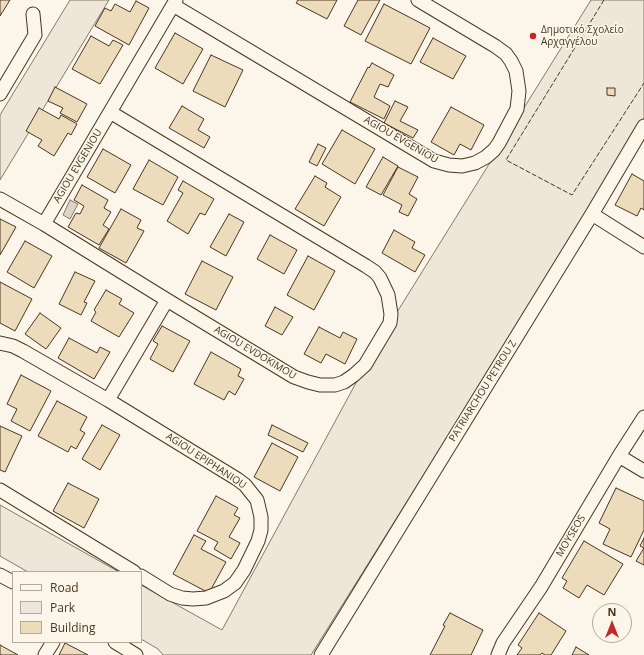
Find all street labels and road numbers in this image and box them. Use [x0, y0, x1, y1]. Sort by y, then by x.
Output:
street label: AGIOU EVGENIOU [362, 114, 440, 166]
street label: AGIOU EVGENIOU [51, 127, 105, 205]
street label: AGIOU EVDOKIMOU [212, 324, 298, 382]
street label: PATRIARCHOU PETROU Z [447, 338, 519, 444]
street label: AGIOU EPIPHANIOU [164, 431, 248, 491]
street label: MOYSEOS [554, 513, 588, 559]

